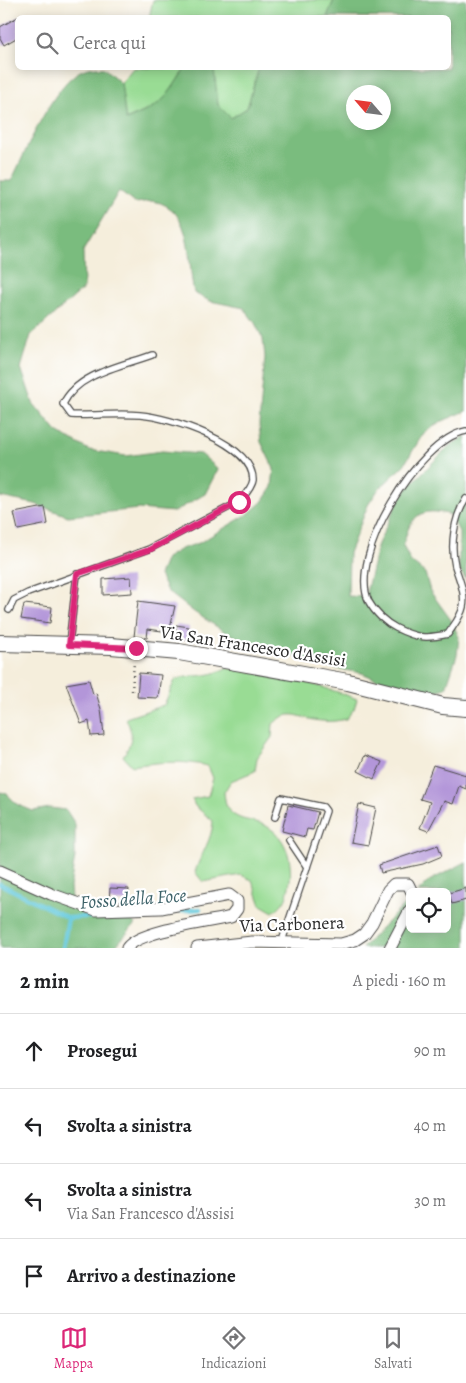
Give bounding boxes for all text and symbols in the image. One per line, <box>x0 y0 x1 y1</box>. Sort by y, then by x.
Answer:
search box <box>15 15 451 70</box>
icon: search <box>33 29 61 57</box>
text: Cerca qui <box>73 30 146 56</box>
north arrow <box>346 85 391 130</box>
route start <box>228 491 251 514</box>
street label: Via San Francesco d'Assisi <box>157 619 348 673</box>
route end <box>125 637 148 660</box>
water label: Fosso della Foce <box>79 882 187 916</box>
map controls <box>406 888 451 933</box>
button: locate <box>406 888 451 933</box>
street label: Via Carbonera <box>238 910 345 938</box>
text: 2 min <box>20 967 69 995</box>
text: A piedi · 160 m <box>353 970 446 992</box>
icon: ahead <box>20 1037 48 1065</box>
text: Prosegui <box>67 1038 137 1064</box>
text: 90 m <box>414 1040 446 1062</box>
icon: left <box>20 1112 48 1140</box>
text: Svolta a sinistra <box>67 1113 192 1139</box>
text: 40 m <box>414 1115 446 1137</box>
text: Svolta a sinistra <box>67 1177 192 1203</box>
icon: left <box>20 1187 48 1215</box>
text: 30 m <box>414 1190 446 1212</box>
text: Via San Francesco d'Assisi <box>67 1203 234 1225</box>
icon: arrive <box>20 1262 48 1290</box>
text: Arrivo a destinazione <box>67 1263 236 1289</box>
tab: Mappa <box>54 1324 93 1373</box>
tab: Indicazioni <box>201 1324 266 1373</box>
tab: Salvati <box>374 1324 412 1373</box>

